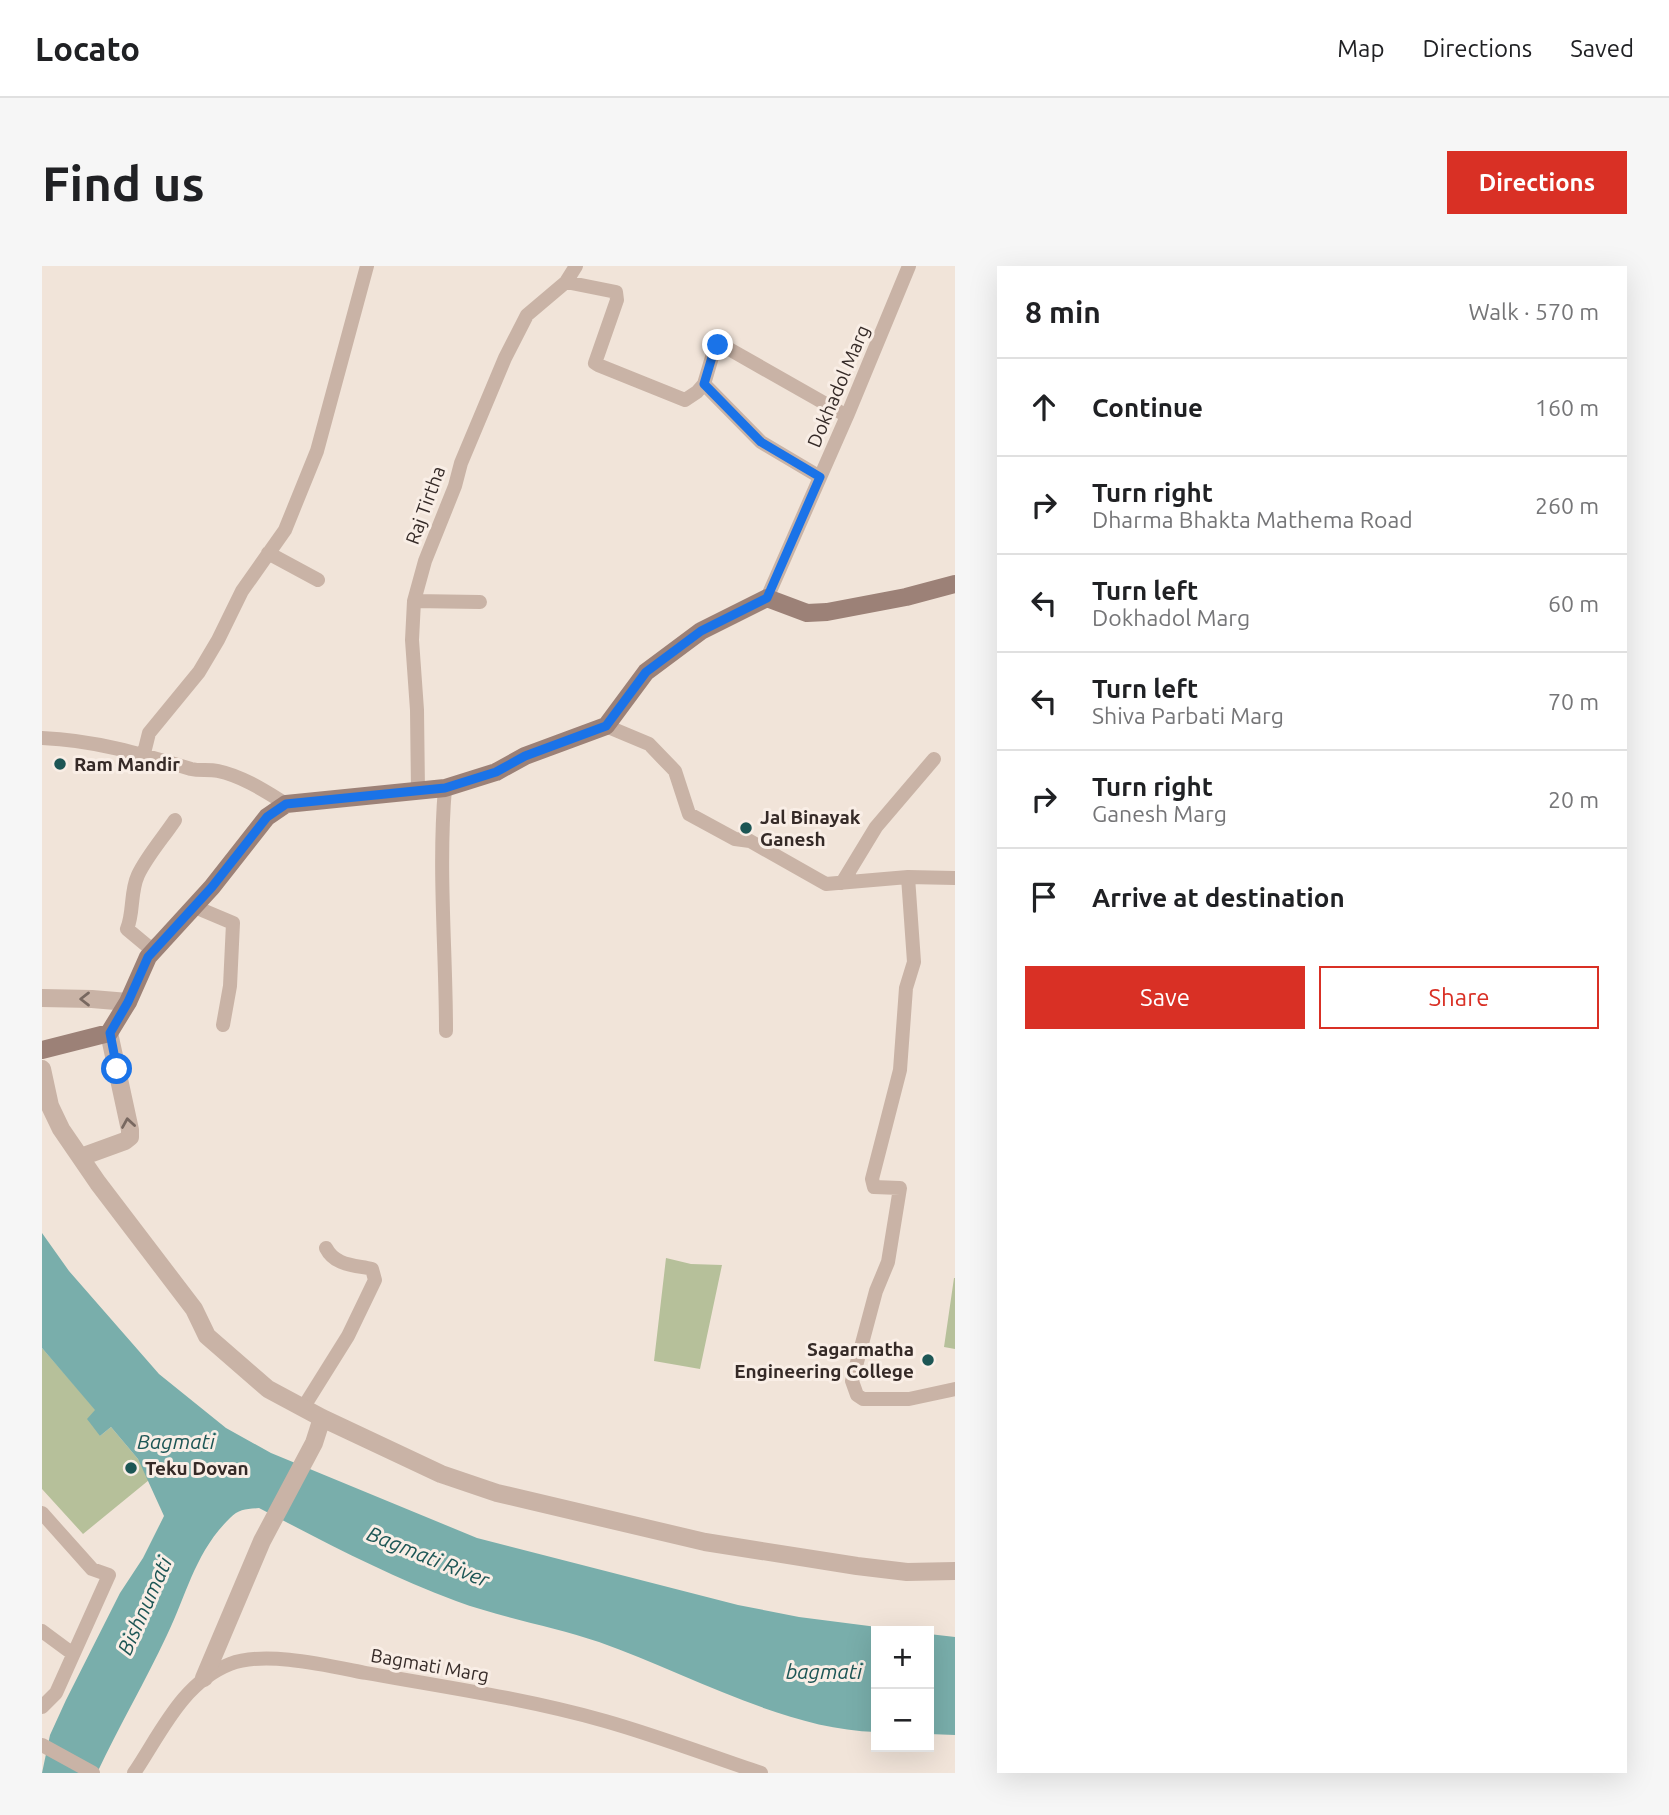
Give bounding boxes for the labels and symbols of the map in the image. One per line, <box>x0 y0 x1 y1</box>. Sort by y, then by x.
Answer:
street label: Dokhadol Marg <box>802 322 874 450</box>
route end <box>702 329 733 360</box>
street label: Raj Tirtha <box>401 463 449 547</box>
place label: Ram Mandir <box>74 753 180 775</box>
marker: Ram Mandir <box>52 756 68 772</box>
place label: Jal Binayak Ganesh <box>760 806 861 850</box>
marker: Jal Binayak Ganesh <box>738 820 754 836</box>
one-way arrow <box>79 991 90 1007</box>
route start <box>101 1053 132 1084</box>
one-way arrow <box>121 1117 136 1129</box>
place label: Sagarmatha Engineering College <box>734 1338 914 1382</box>
marker: Sagarmatha Engineering College <box>920 1352 936 1368</box>
water label: Bagmati <box>137 1429 216 1453</box>
place label: Teku Dovan <box>145 1457 249 1479</box>
marker: Teku Dovan <box>123 1460 139 1476</box>
water label: Bagmati River <box>364 1521 494 1592</box>
water label: Bishnumati <box>112 1553 177 1658</box>
street label: Bagmati Marg <box>369 1644 491 1686</box>
water label: bagmati <box>786 1659 863 1683</box>

